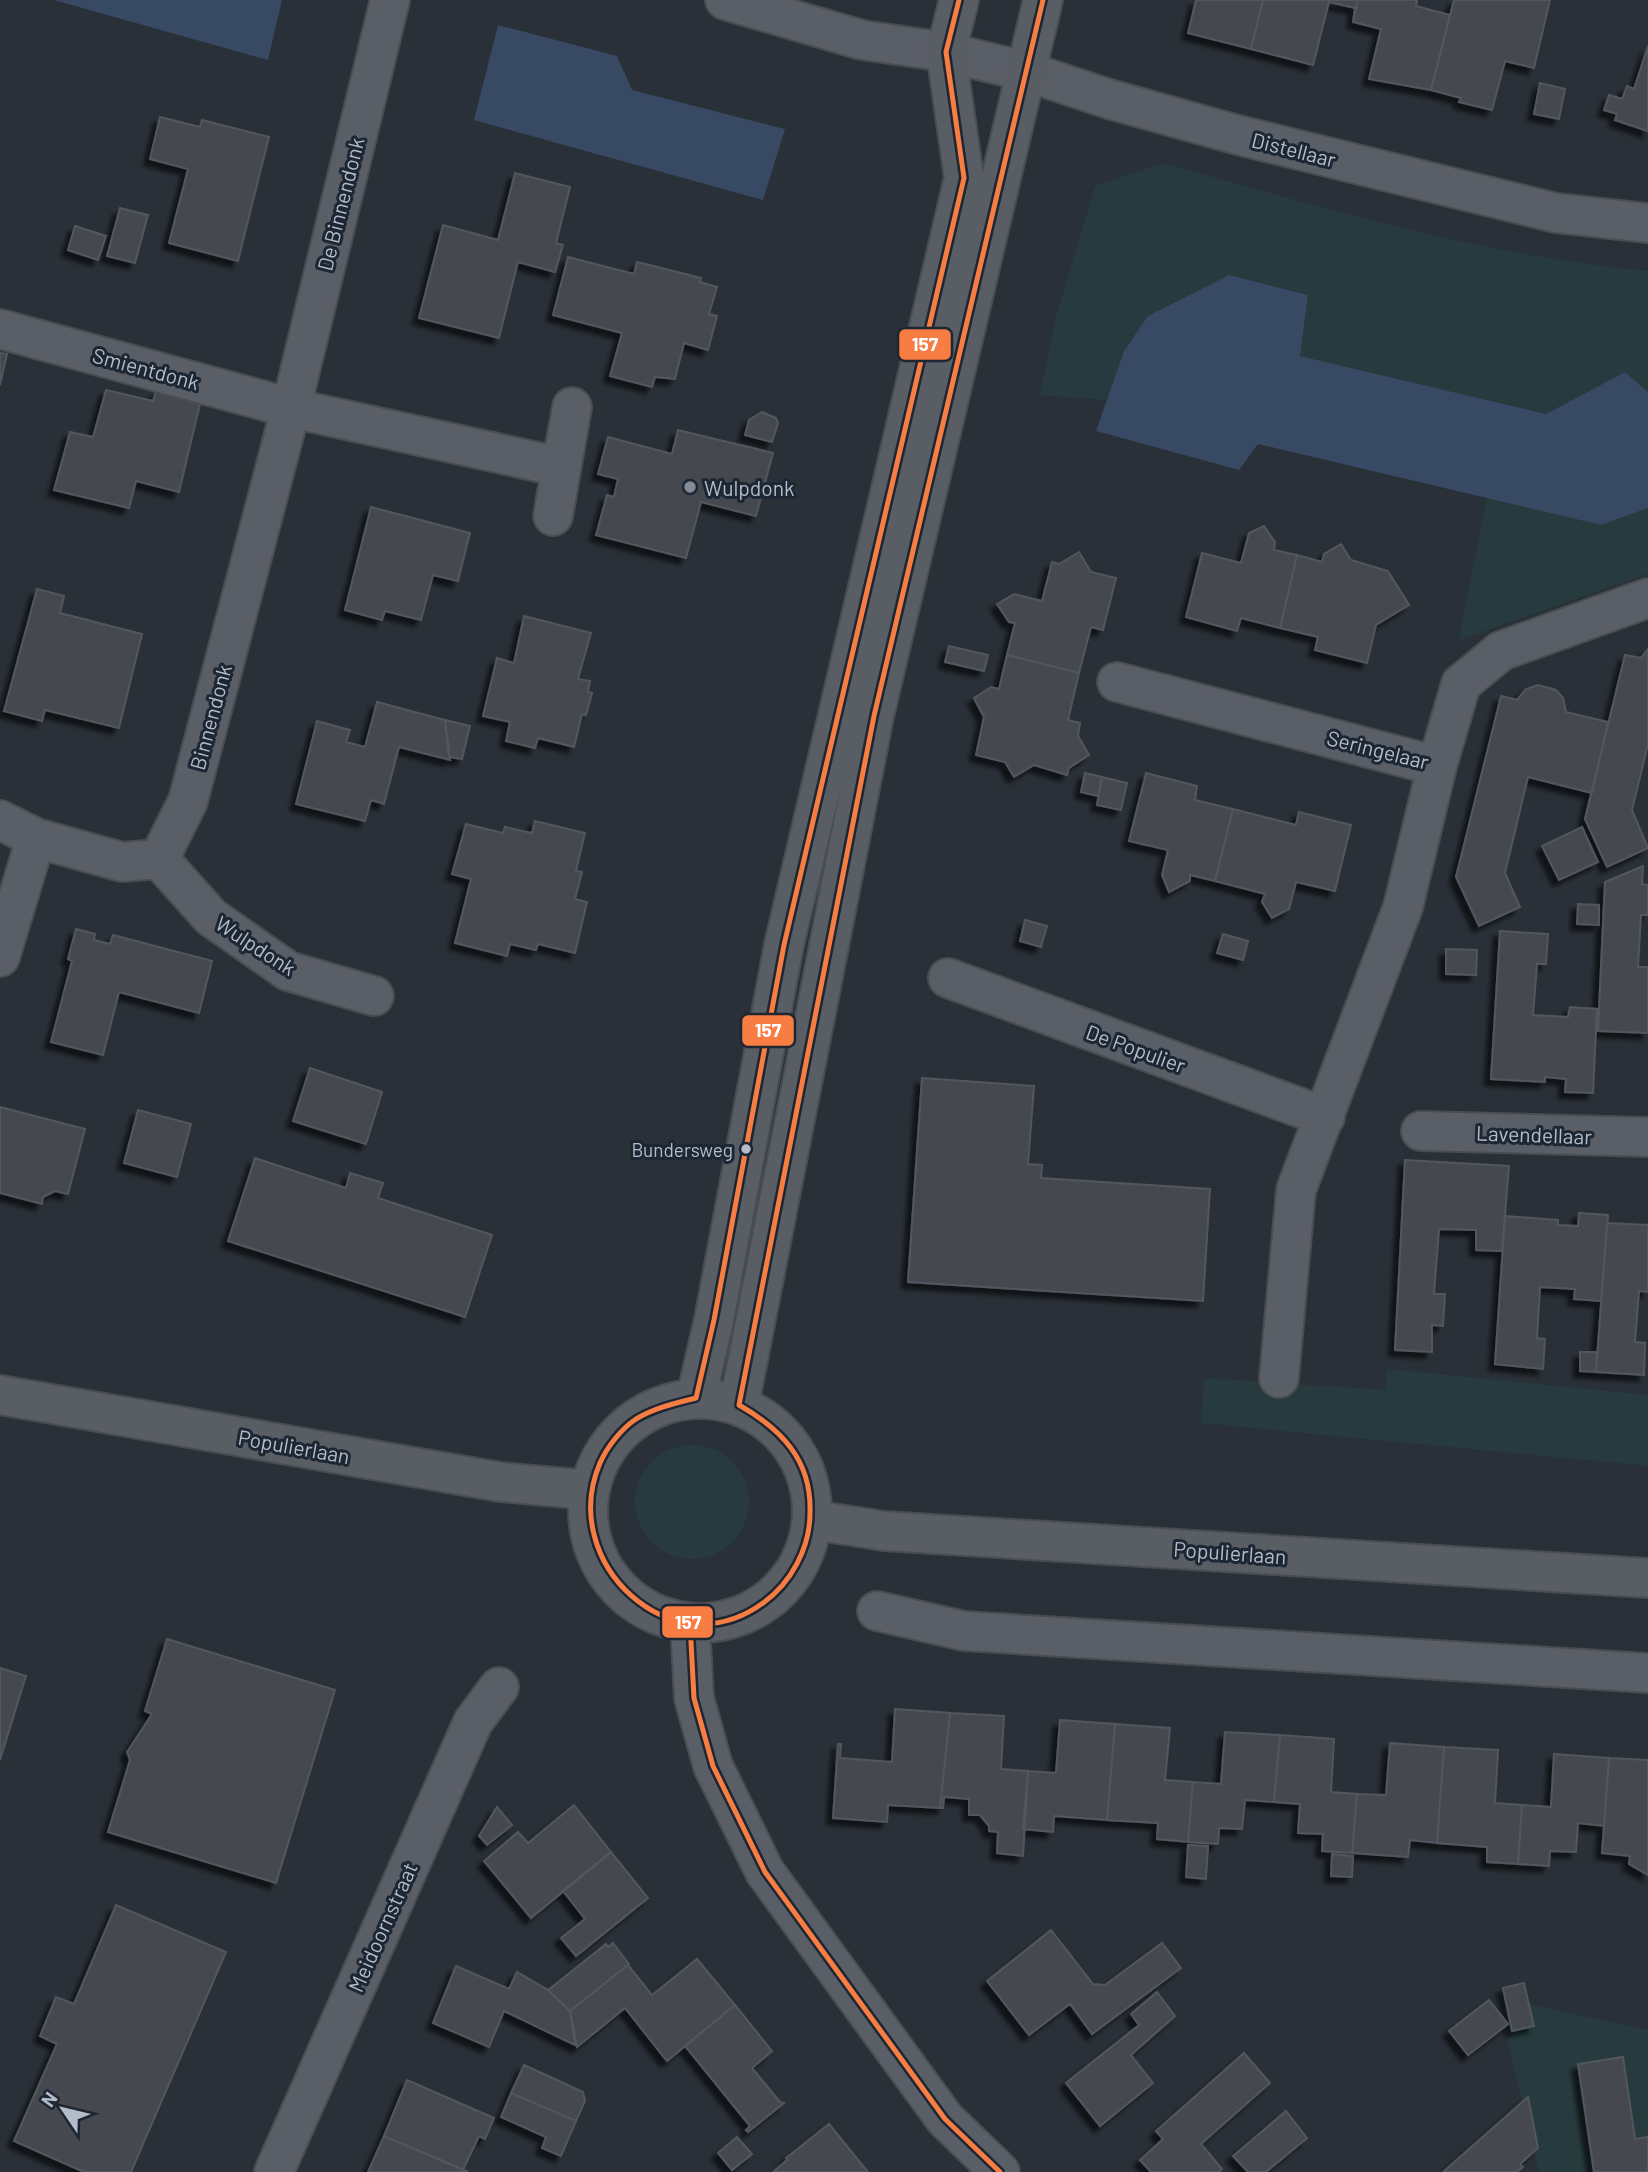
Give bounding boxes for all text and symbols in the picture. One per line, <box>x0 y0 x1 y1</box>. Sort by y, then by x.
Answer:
street label: Distellaar <box>1249 127 1339 172</box>
street label: De Binnendonk <box>311 135 369 273</box>
line badge: 157 <box>898 328 952 361</box>
text: 157 <box>912 332 939 355</box>
street label: Smientdonk <box>90 342 202 394</box>
place label: Wulpdonk <box>704 475 795 500</box>
marker: Wulpdonk <box>682 479 698 495</box>
street label: Binnendonk <box>184 662 236 772</box>
street label: Seringelaar <box>1324 724 1432 774</box>
street label: Wulpdonk <box>211 910 301 980</box>
line badge: 157 <box>741 1014 795 1047</box>
text: 157 <box>755 1018 782 1041</box>
street label: De Populier <box>1083 1019 1189 1078</box>
street label: Lavendellaar <box>1476 1119 1593 1149</box>
place label: Bundersweg <box>631 1138 733 1161</box>
marker: Bundersweg <box>739 1142 753 1156</box>
street label: Populierlaan <box>236 1424 352 1468</box>
street label: Populierlaan <box>1173 1536 1287 1568</box>
line badge: 157 <box>661 1605 714 1639</box>
text: 157 <box>675 1610 702 1633</box>
street label: Meidoornstraat <box>342 1858 422 1996</box>
north arrow <box>28 2074 98 2144</box>
text: N <box>36 2087 62 2111</box>

